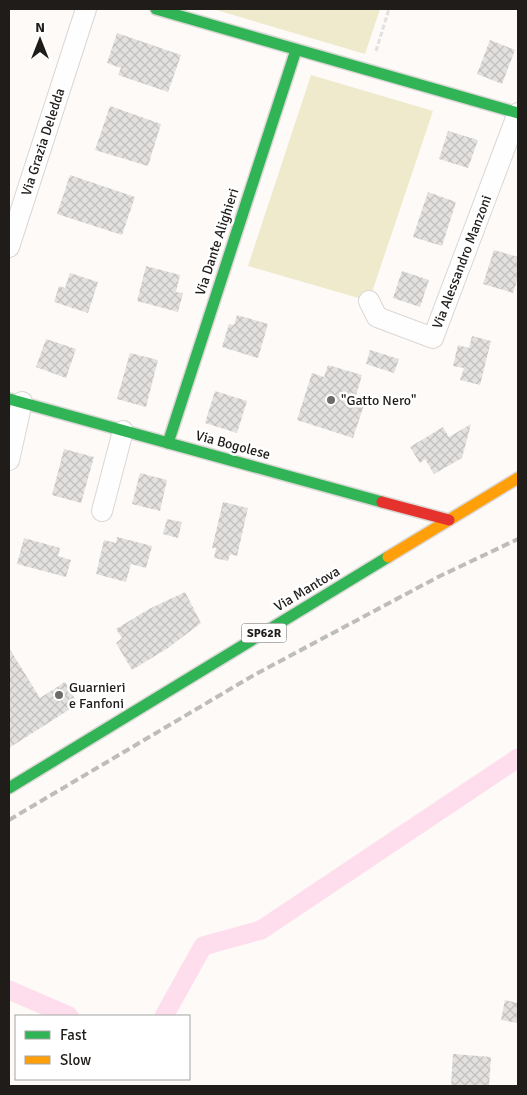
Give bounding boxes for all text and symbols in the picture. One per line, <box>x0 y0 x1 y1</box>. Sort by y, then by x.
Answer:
north arrow <box>15 15 65 65</box>
text: N <box>35 19 45 36</box>
street label: Via Grazia Deledda <box>18 86 68 198</box>
street label: Via Dante Alighieri <box>192 186 242 298</box>
street label: Via Alessandro Manzoni <box>429 193 495 331</box>
place label: "Gatto Nero" <box>341 392 416 409</box>
marker: "Gatto Nero" <box>325 394 337 406</box>
street label: Via Bogolese <box>194 427 272 463</box>
street label: Via Mantova <box>271 563 343 615</box>
road number: SP62R <box>242 624 286 642</box>
place label: Guarnieri e Fanfoni <box>69 679 126 712</box>
marker: Guarnieri e Fanfoni <box>53 689 65 701</box>
legend <box>15 1015 190 1080</box>
text: Fast <box>60 1026 87 1044</box>
text: Slow <box>60 1051 91 1069</box>

